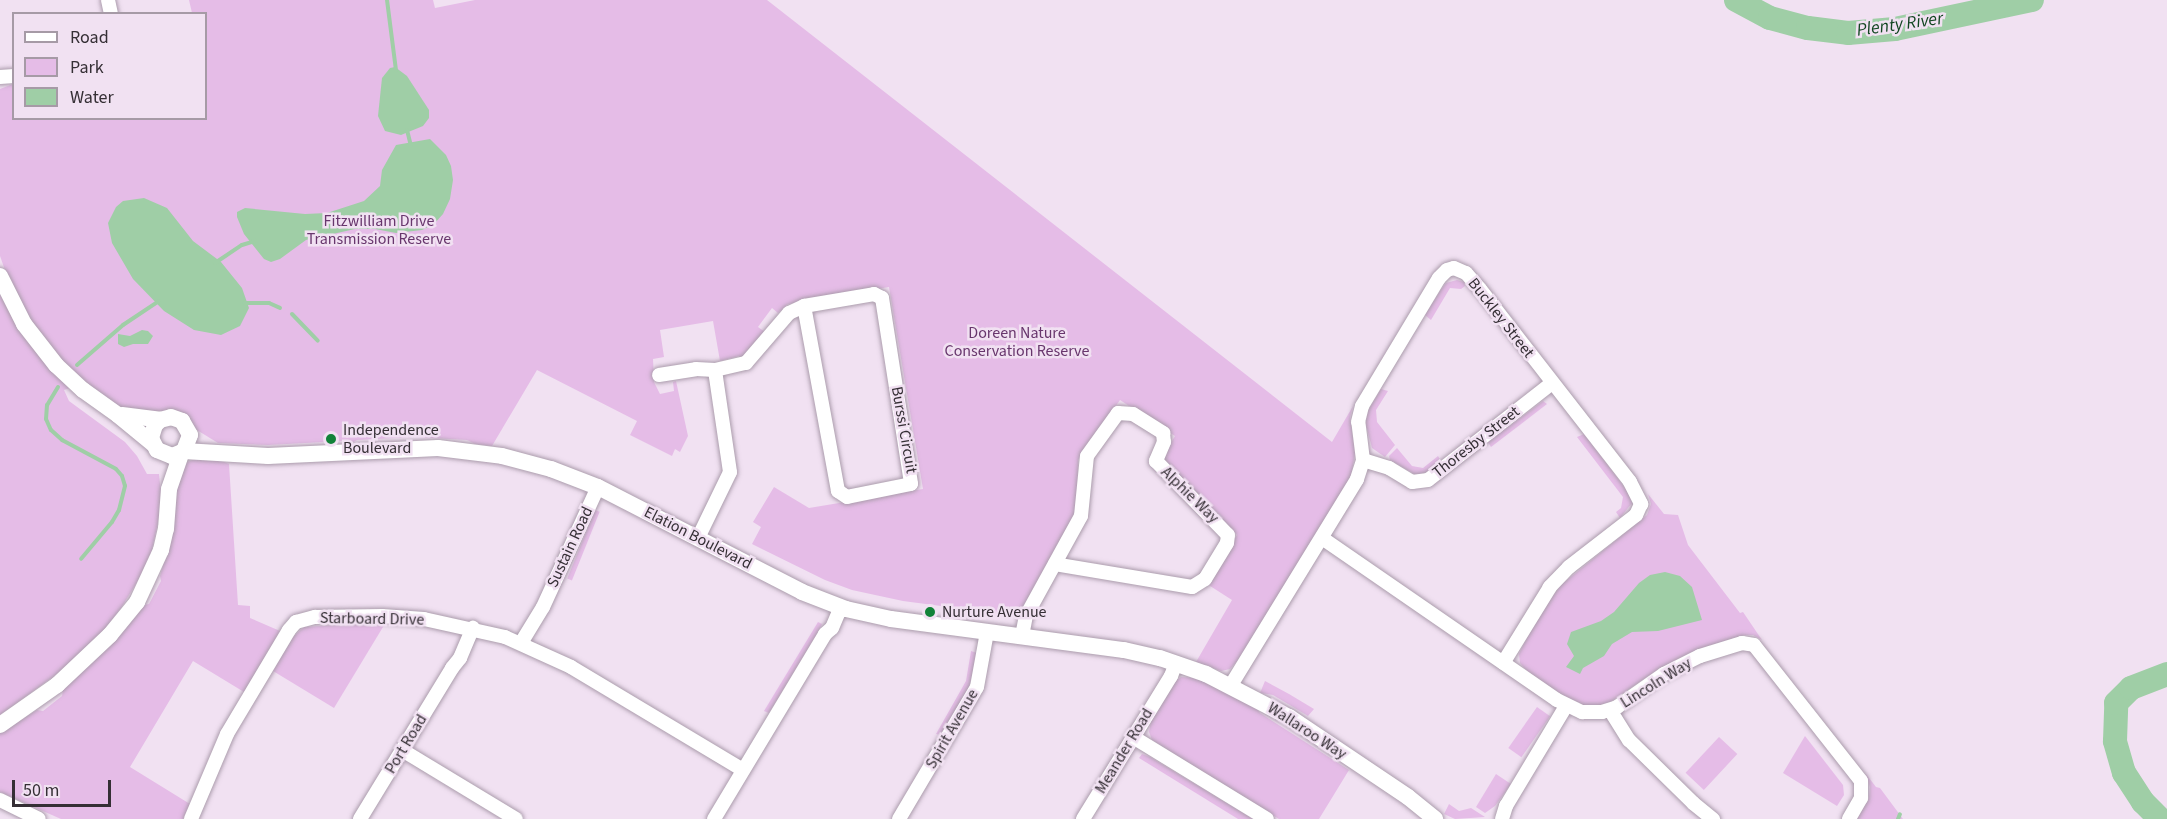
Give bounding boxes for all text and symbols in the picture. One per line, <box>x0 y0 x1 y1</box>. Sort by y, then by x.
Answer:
water label: Plenty River <box>1855 8 1945 42</box>
legend <box>12 12 207 120</box>
text: Road <box>70 25 109 50</box>
text: Park <box>70 55 104 80</box>
text: Water <box>70 85 114 110</box>
park label: Fitzwilliam Drive Transmission Reserve <box>307 211 451 249</box>
street label: Buckley Street <box>1464 274 1538 362</box>
park label: Doreen Nature Conservation Reserve <box>945 323 1089 361</box>
street label: Burssi Circuit <box>887 385 921 475</box>
street label: Thoresby Street <box>1429 402 1523 482</box>
place label: Independence Boulevard <box>343 420 439 458</box>
marker: Independence Boulevard <box>324 432 338 446</box>
street label: Alphie Way <box>1157 463 1223 527</box>
street label: Elation Boulevard <box>641 503 755 573</box>
street label: Sustain Road <box>543 504 597 590</box>
place label: Nurture Avenue <box>942 602 1047 622</box>
marker: Nurture Avenue <box>923 605 937 619</box>
street label: Starboard Drive <box>320 608 424 630</box>
street label: Lincoln Way <box>1617 654 1695 712</box>
street label: Spirit Avenue <box>921 686 983 772</box>
street label: Wallaroo Way <box>1264 698 1350 764</box>
street label: Meander Road <box>1091 705 1157 797</box>
street label: Port Road <box>381 711 431 777</box>
scale bar <box>15 768 114 806</box>
text: 50 m <box>23 778 59 803</box>

